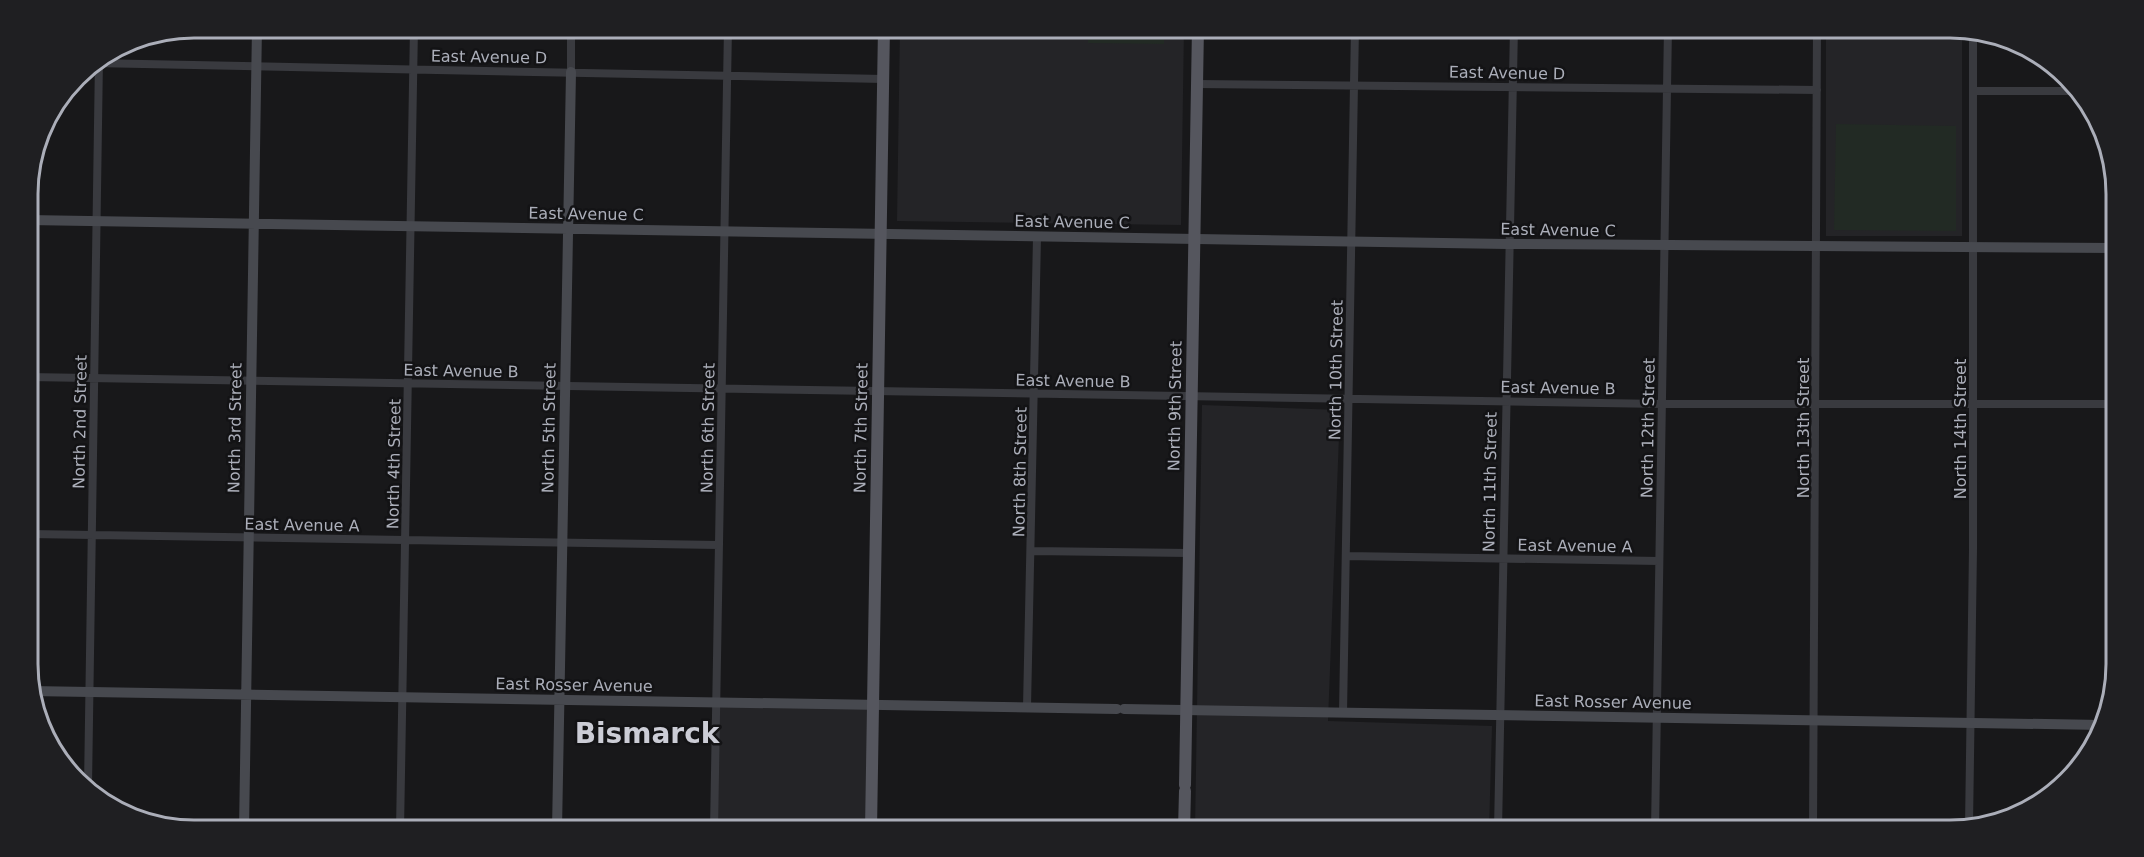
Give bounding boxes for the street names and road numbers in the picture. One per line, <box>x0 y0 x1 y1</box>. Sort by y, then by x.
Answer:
street label: East Avenue D <box>431 46 547 68</box>
street label: East Avenue D <box>1449 62 1565 84</box>
street label: East Avenue C <box>528 203 644 225</box>
street label: East Avenue C <box>1014 211 1130 233</box>
street label: East Avenue C <box>1500 219 1616 241</box>
street label: North 10th Street <box>1325 300 1347 440</box>
street label: North 9th Street <box>1164 341 1186 471</box>
street label: North 2nd Street <box>69 355 91 489</box>
street label: North 12th Street <box>1637 358 1659 498</box>
street label: North 13th Street <box>1794 358 1813 498</box>
street label: North 14th Street <box>1951 359 1970 499</box>
street label: East Avenue B <box>403 360 519 382</box>
street label: North 3rd Street <box>224 363 246 493</box>
street label: North 5th Street <box>538 363 560 493</box>
street label: North 6th Street <box>697 363 719 493</box>
street label: North 7th Street <box>850 363 872 493</box>
street label: East Avenue B <box>1015 370 1131 392</box>
street label: East Avenue B <box>1500 377 1616 399</box>
street label: North 4th Street <box>383 399 405 529</box>
street label: North 8th Street <box>1009 407 1031 537</box>
street label: North 11th Street <box>1479 412 1501 552</box>
street label: East Avenue A <box>244 514 360 536</box>
street label: East Avenue A <box>1517 535 1633 557</box>
street label: East Rosser Avenue <box>495 674 653 696</box>
street label: East Rosser Avenue <box>1534 691 1692 713</box>

